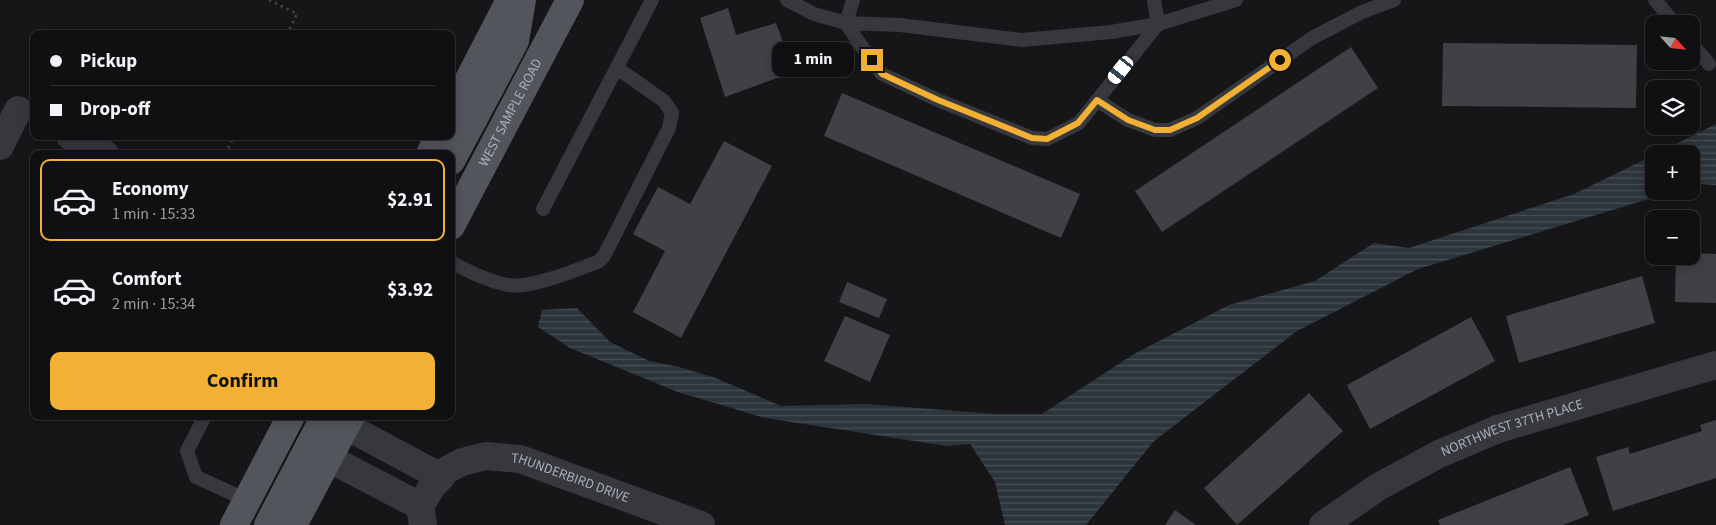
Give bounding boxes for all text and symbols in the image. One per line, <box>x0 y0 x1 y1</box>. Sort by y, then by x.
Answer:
north arrow <box>1645 15 1700 70</box>
map controls <box>1645 15 1700 265</box>
callout: 1 min <box>772 42 854 78</box>
text: Pickup <box>80 48 137 75</box>
text: 1 min <box>794 48 832 70</box>
route end <box>861 49 883 71</box>
route start <box>1269 49 1291 71</box>
car <box>1105 54 1136 86</box>
street label: WEST SAMPLE ROAD <box>474 55 547 170</box>
button: layers <box>1645 80 1700 135</box>
text: Drop-off <box>80 96 150 123</box>
button: + <box>1645 145 1700 200</box>
text: Economy <box>112 176 189 203</box>
icon: car <box>52 178 97 223</box>
text: $2.91 <box>387 187 433 214</box>
text: 1 min · 15:33 <box>112 203 195 225</box>
button: − <box>1645 210 1700 265</box>
text: Comfort <box>112 266 182 293</box>
icon: car <box>52 268 97 313</box>
text: $3.92 <box>387 277 433 304</box>
text: 2 min · 15:34 <box>112 293 195 315</box>
button: Confirm <box>50 352 435 410</box>
street label: NORTHWEST 37TH PLACE <box>1438 394 1586 462</box>
street label: THUNDERBIRD DRIVE <box>510 448 632 508</box>

